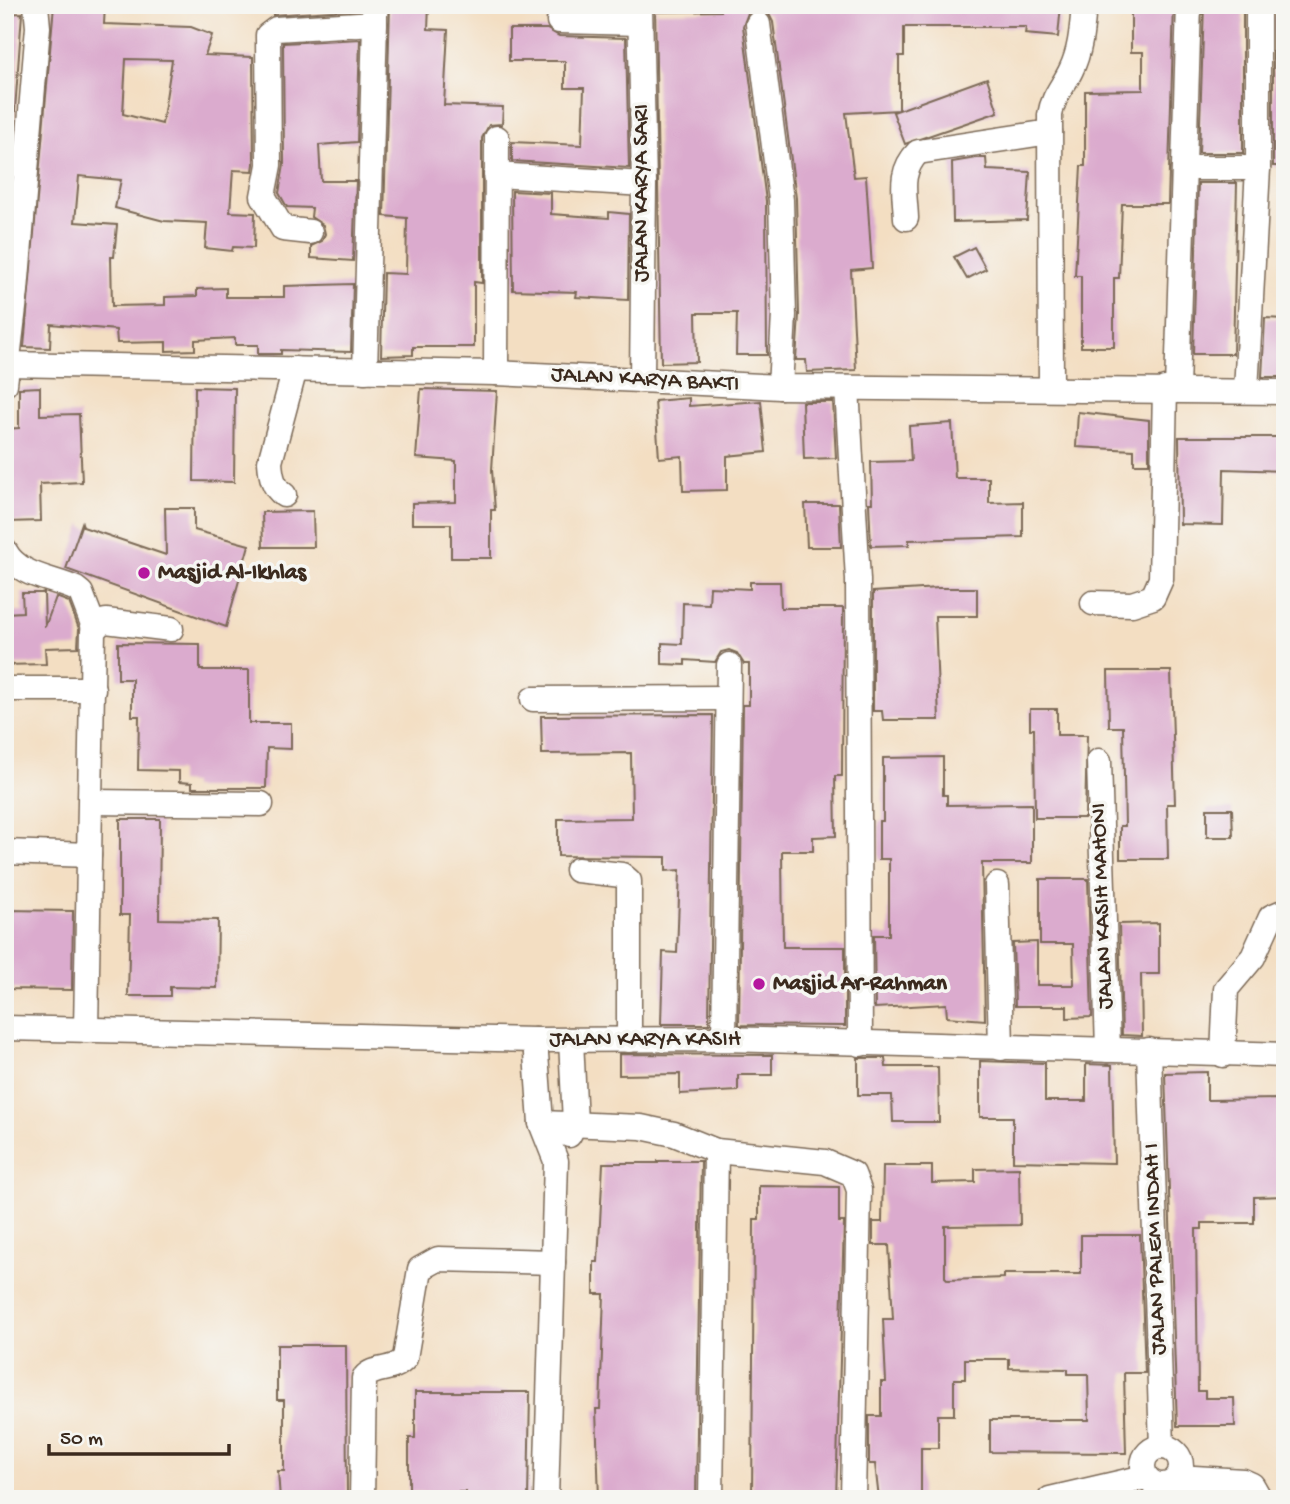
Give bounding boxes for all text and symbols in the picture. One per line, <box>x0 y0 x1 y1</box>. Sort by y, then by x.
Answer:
street label: JALAN KARYA SARI <box>629 104 656 282</box>
street label: JALAN KARYA BAKTI <box>550 362 740 398</box>
place label: Masjid Al-Ikhlas <box>158 560 308 587</box>
marker: Masjid Al-Ikhlas <box>136 565 152 581</box>
street label: JALAN KASIH MAHONI <box>1086 802 1120 1010</box>
place label: Masjid Ar-Rahman <box>773 971 948 998</box>
marker: Masjid Ar-Rahman <box>751 976 767 992</box>
street label: JALAN KARYA KASIH <box>549 1027 742 1054</box>
street label: JALAN PALEM INDAH I <box>1139 1143 1173 1355</box>
scale bar <box>49 1413 229 1457</box>
text: 50 m <box>60 1428 103 1453</box>

